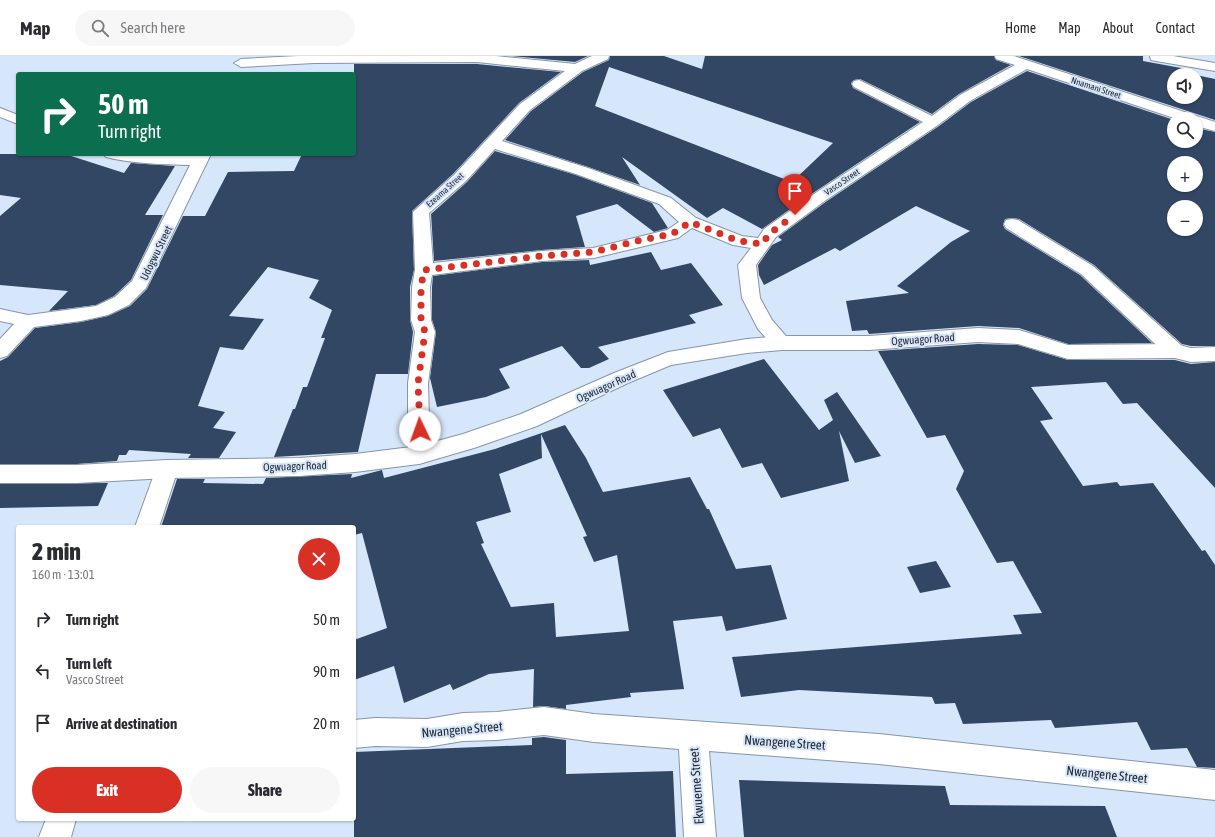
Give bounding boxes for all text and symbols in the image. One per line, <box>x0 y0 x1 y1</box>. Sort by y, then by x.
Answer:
search box <box>75 10 355 46</box>
text: Map <box>20 17 51 39</box>
icon: search <box>89 17 111 39</box>
text: Search here <box>121 19 185 36</box>
text: Home <box>1005 20 1036 36</box>
text: Map <box>1058 20 1081 36</box>
text: About <box>1103 20 1134 36</box>
text: Contact <box>1156 20 1195 36</box>
map controls <box>1167 68 1203 236</box>
button: sound <box>1167 68 1203 104</box>
street label: Nnamani Street <box>1070 75 1123 101</box>
icon: right <box>32 88 84 140</box>
text: 50 m <box>98 88 148 120</box>
button: search <box>1167 112 1203 148</box>
text: Turn right <box>98 121 161 142</box>
button: + <box>1167 156 1203 192</box>
street label: Vasco Street <box>823 166 862 197</box>
street label: Ezeama Street <box>424 170 466 209</box>
pin <box>778 174 812 215</box>
icon: arrive <box>784 180 806 202</box>
button: − <box>1167 200 1203 236</box>
street label: Udogwu Street <box>138 224 174 282</box>
street label: Ogwuagor Road <box>891 331 955 347</box>
street label: Ogwuagor Road <box>575 368 637 404</box>
position arrow <box>399 409 441 451</box>
street label: Ogwuagor Road <box>263 459 327 473</box>
text: 2 min <box>32 538 81 565</box>
button: close <box>298 538 340 580</box>
text: 160 m · 13:01 <box>32 567 95 582</box>
icon: right <box>32 608 54 630</box>
text: Turn right <box>66 611 119 628</box>
text: 50 m <box>313 611 340 628</box>
text: Turn left <box>66 655 112 672</box>
icon: left <box>32 660 54 682</box>
text: 90 m <box>313 663 340 680</box>
text: Vasco Street <box>66 672 124 687</box>
icon: arrive <box>32 712 54 734</box>
text: Arrive at destination <box>66 715 177 732</box>
text: 20 m <box>313 715 340 732</box>
street label: Nwangene Street <box>421 718 503 741</box>
street label: Nwangene Street <box>744 732 826 753</box>
street label: Ekwueme Street <box>686 747 707 825</box>
street label: Nwangene Street <box>1066 763 1148 786</box>
button: Exit <box>32 767 182 813</box>
button: Share <box>190 767 340 813</box>

